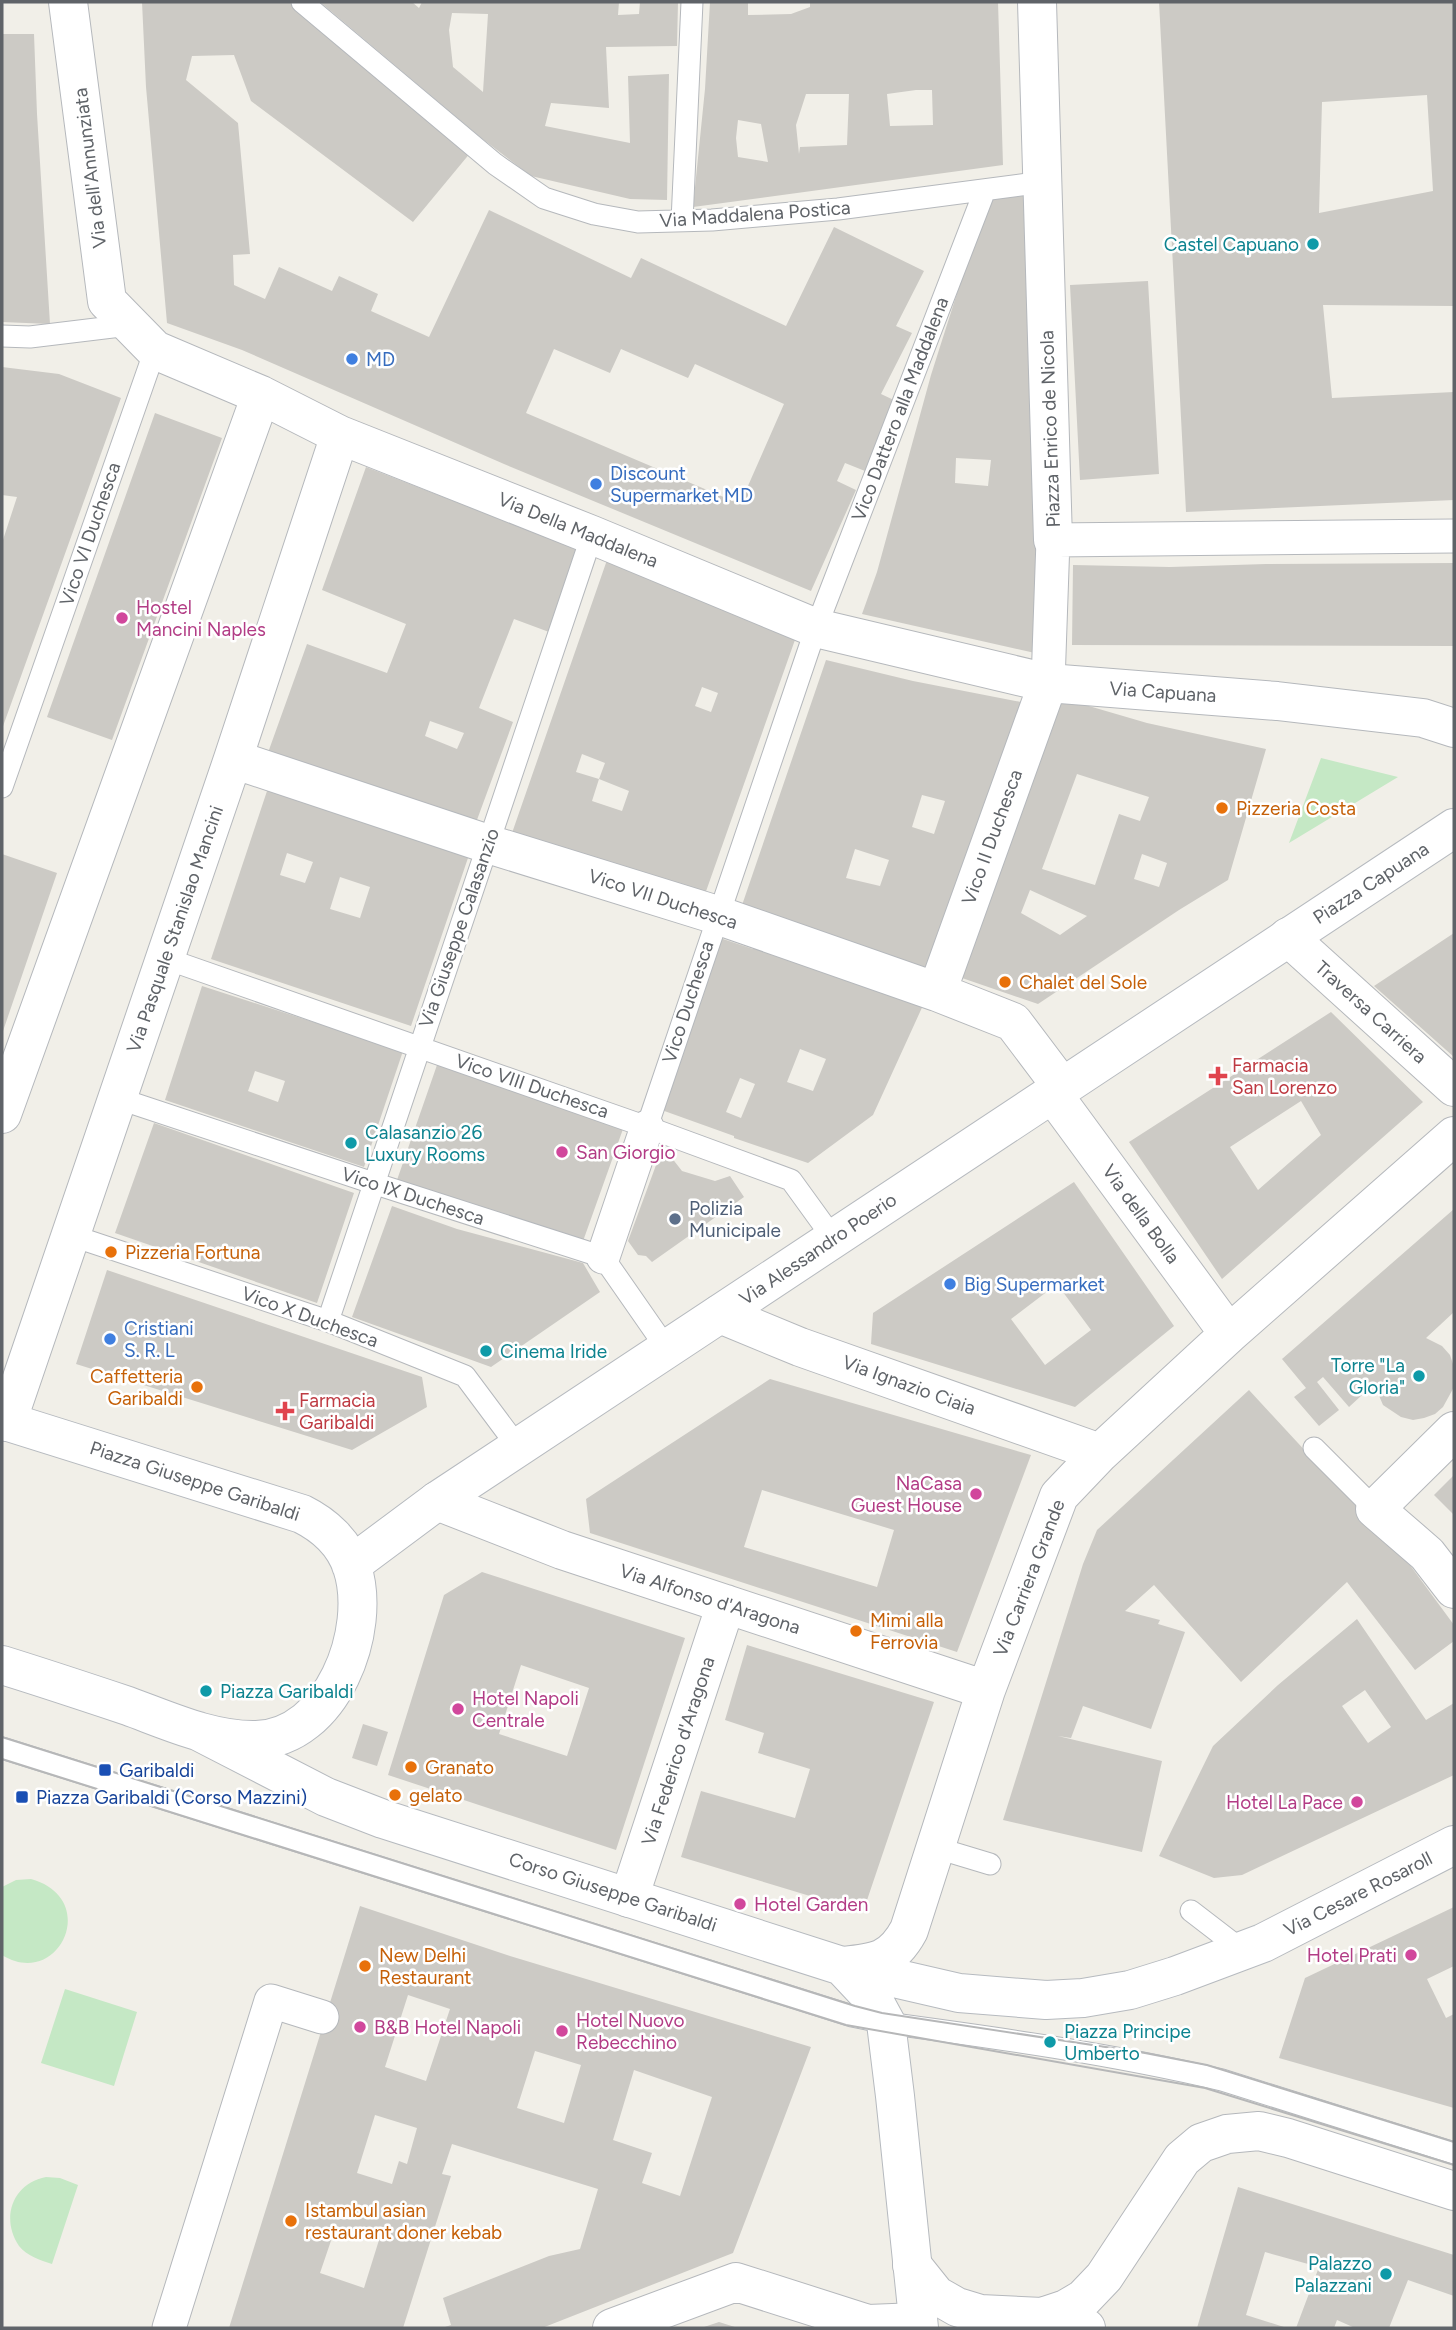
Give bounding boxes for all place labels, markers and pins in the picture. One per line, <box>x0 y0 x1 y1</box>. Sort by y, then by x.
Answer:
place label: Castel Capuano <box>1164 233 1299 256</box>
marker: Castel Capuano <box>1305 236 1321 252</box>
place label: MD <box>366 348 395 371</box>
marker: MD <box>344 351 360 367</box>
place label: Discount Supermarket MD <box>610 462 753 507</box>
marker: Discount Supermarket MD <box>588 476 604 492</box>
place label: Hostel Mancini Naples <box>136 596 266 641</box>
marker: Hostel Mancini Naples <box>114 610 130 626</box>
place label: Pizzeria Costa <box>1236 797 1356 820</box>
marker: Pizzeria Costa <box>1214 800 1230 816</box>
place label: Chalet del Sole <box>1019 971 1147 994</box>
marker: Chalet del Sole <box>997 974 1013 990</box>
place label: Farmacia San Lorenzo <box>1232 1054 1337 1099</box>
marker: Farmacia San Lorenzo <box>1210 1068 1226 1084</box>
place label: Calasanzio 26 Luxury Rooms <box>365 1121 485 1166</box>
marker: Calasanzio 26 Luxury Rooms <box>343 1135 359 1151</box>
place label: San Giorgio <box>576 1141 676 1164</box>
marker: San Giorgio <box>554 1144 570 1160</box>
place label: Polizia Municipale <box>689 1197 781 1242</box>
marker: Polizia Municipale <box>667 1211 683 1227</box>
place label: Pizzeria Fortuna <box>125 1241 260 1264</box>
marker: Pizzeria Fortuna <box>103 1244 119 1260</box>
place label: Big Supermarket <box>964 1273 1105 1296</box>
marker: Big Supermarket <box>942 1276 958 1292</box>
place label: Cristiani S. R. L <box>124 1317 194 1362</box>
marker: Cristiani S. R. L <box>102 1331 118 1347</box>
place label: Cinema Iride <box>500 1340 607 1363</box>
marker: Cinema Iride <box>478 1343 494 1359</box>
place label: Torre "La Gloria" <box>1331 1354 1405 1399</box>
place label: Caffetteria Garibaldi <box>90 1365 183 1410</box>
marker: Torre "La Gloria" <box>1411 1368 1427 1384</box>
marker: Caffetteria Garibaldi <box>189 1379 205 1395</box>
place label: Farmacia Garibaldi <box>299 1389 376 1434</box>
marker: Farmacia Garibaldi <box>277 1403 293 1419</box>
place label: NaCasa Guest House <box>851 1472 962 1517</box>
marker: NaCasa Guest House <box>968 1486 984 1502</box>
place label: Mimi alla Ferrovia <box>870 1609 944 1654</box>
marker: Mimi alla Ferrovia <box>848 1623 864 1639</box>
place label: Piazza Garibaldi <box>220 1680 354 1703</box>
marker: Piazza Garibaldi <box>198 1683 214 1699</box>
place label: Hotel Napoli Centrale <box>472 1687 579 1732</box>
marker: Hotel Napoli Centrale <box>450 1701 466 1717</box>
place label: Granato <box>425 1756 494 1779</box>
place label: Garibaldi <box>119 1759 195 1782</box>
marker: Granato <box>403 1759 419 1775</box>
marker: Garibaldi <box>97 1762 113 1778</box>
place label: gelato <box>409 1784 463 1807</box>
place label: Piazza Garibaldi (Corso Mazzini) <box>36 1786 307 1809</box>
marker: gelato <box>387 1787 403 1803</box>
marker: Piazza Garibaldi (Corso Mazzini) <box>14 1789 30 1805</box>
place label: Hotel La Pace <box>1226 1791 1343 1814</box>
marker: Hotel La Pace <box>1349 1794 1365 1810</box>
place label: Hotel Garden <box>754 1893 868 1916</box>
marker: Hotel Garden <box>732 1896 748 1912</box>
place label: New Delhi Restaurant <box>379 1944 471 1989</box>
place label: Hotel Prati <box>1307 1944 1397 1967</box>
marker: Hotel Prati <box>1403 1947 1419 1963</box>
marker: New Delhi Restaurant <box>357 1958 373 1974</box>
place label: Hotel Nuovo Rebecchino <box>576 2009 684 2054</box>
place label: B&B Hotel Napoli <box>374 2016 521 2039</box>
marker: B&B Hotel Napoli <box>352 2019 368 2035</box>
place label: Piazza Principe Umberto <box>1064 2020 1191 2065</box>
marker: Hotel Nuovo Rebecchino <box>554 2023 570 2039</box>
marker: Piazza Principe Umberto <box>1042 2034 1058 2050</box>
place label: Istambul asian restaurant doner kebab <box>305 2199 502 2244</box>
marker: Istambul asian restaurant doner kebab <box>283 2213 299 2229</box>
place label: Palazzo Palazzani <box>1294 2252 1372 2297</box>
marker: Palazzo Palazzani <box>1378 2266 1394 2282</box>

